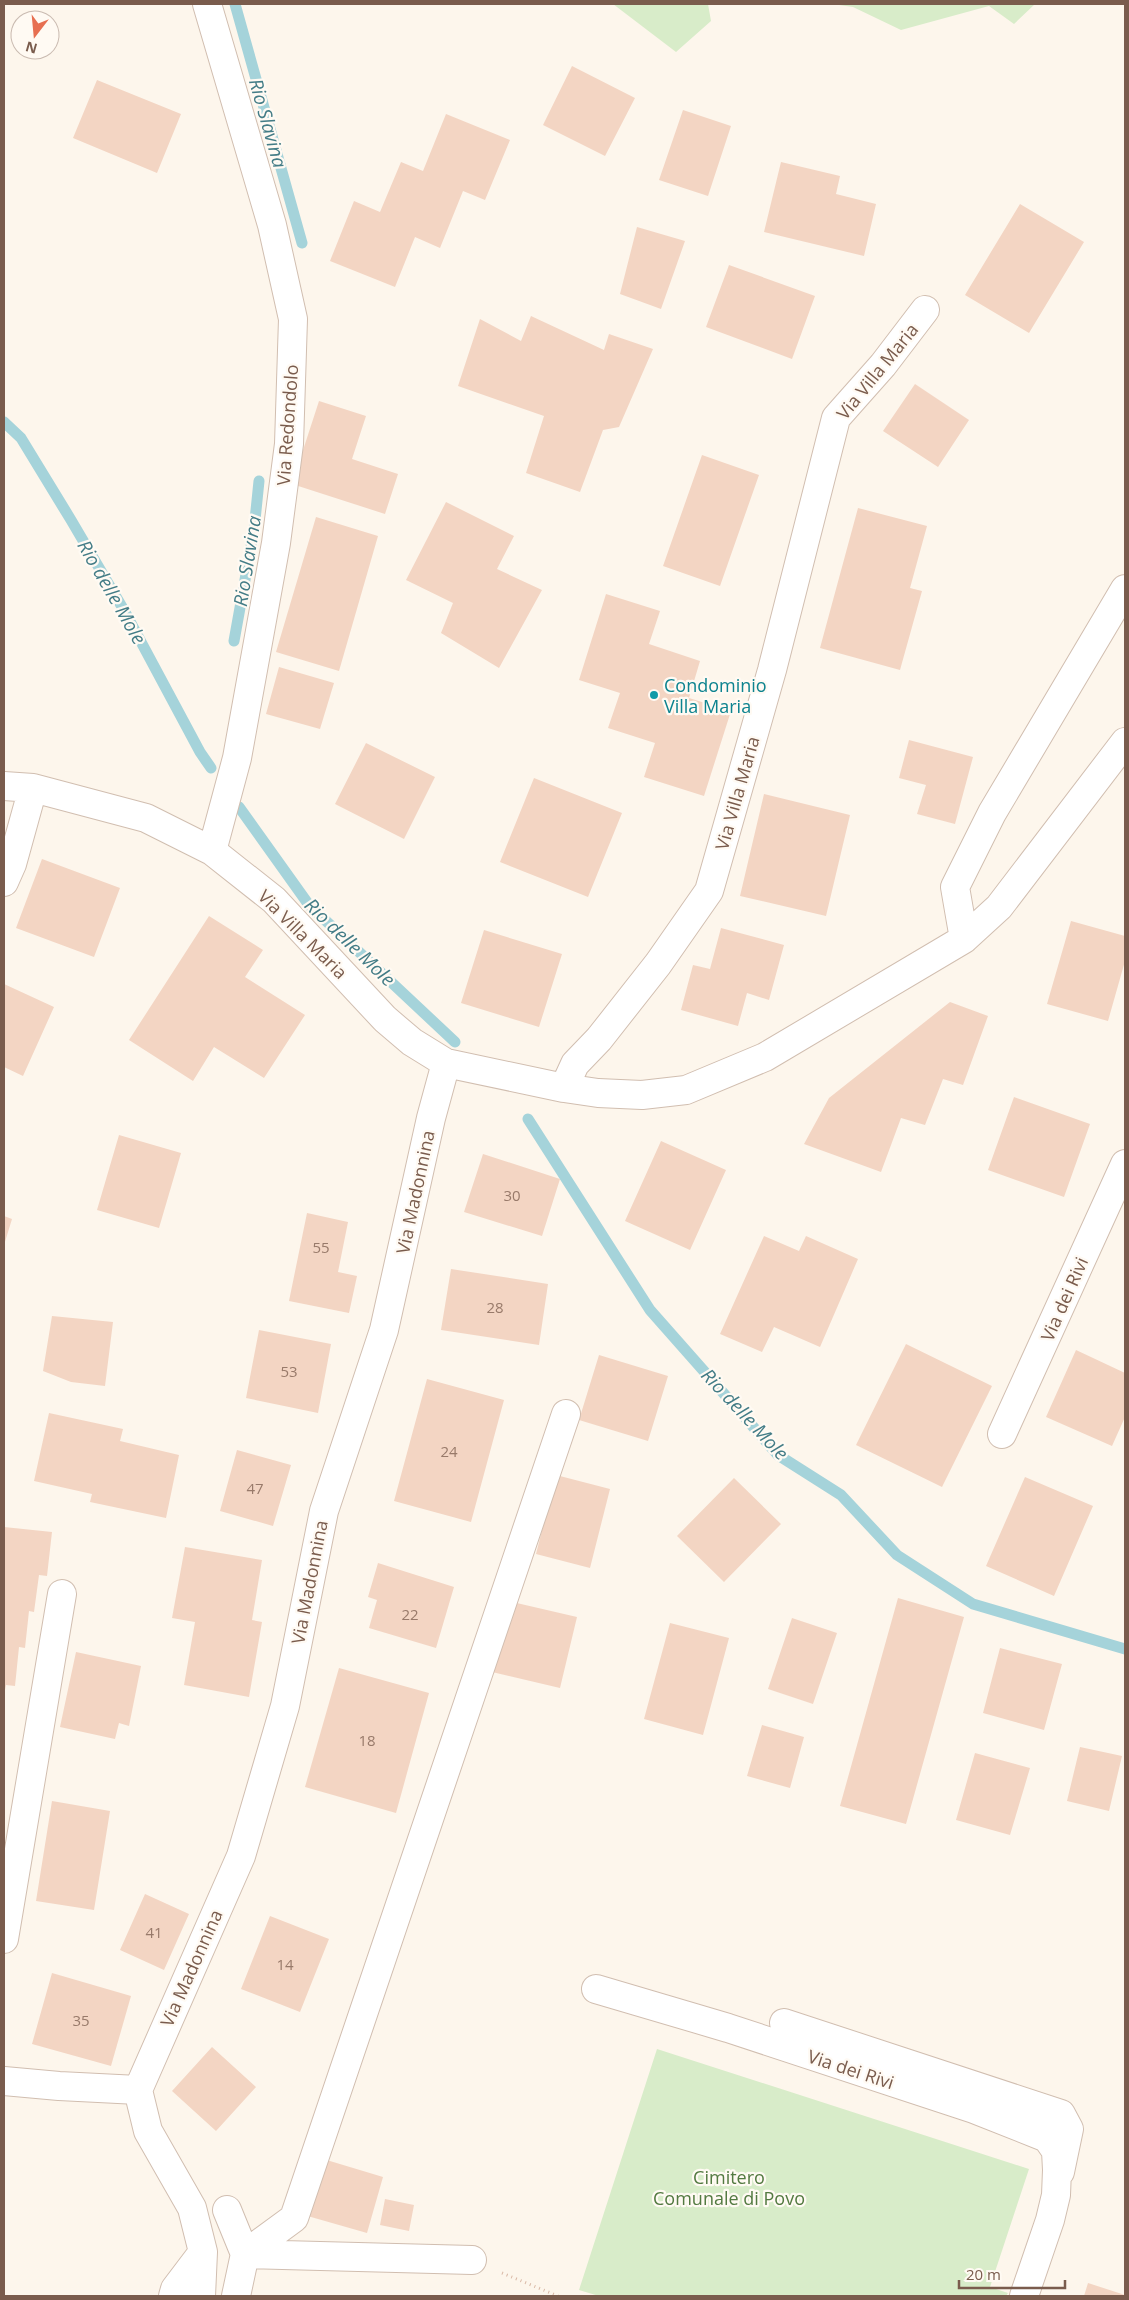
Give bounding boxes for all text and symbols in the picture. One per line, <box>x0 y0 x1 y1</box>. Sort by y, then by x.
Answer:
north arrow <box>10 10 60 60</box>
text: N <box>23 37 39 59</box>
water label: Rio Slavina <box>243 75 293 171</box>
street label: Via Villa Maria <box>831 318 923 424</box>
street label: Via Redondolo <box>271 364 303 486</box>
water label: Rio Slavina <box>227 513 267 608</box>
water label: Rio delle Mole <box>72 535 152 649</box>
place label: Condominio Villa Maria <box>664 673 767 718</box>
marker: Condominio Villa Maria <box>648 689 660 701</box>
street label: Via Villa Maria <box>709 733 765 853</box>
street label: Via Villa Maria <box>253 884 353 984</box>
water label: Rio delle Mole <box>299 892 401 992</box>
street label: Via Madonnina <box>390 1128 440 1256</box>
house number: 30 <box>503 1185 521 1205</box>
house number: 55 <box>312 1237 330 1257</box>
street label: Via dei Rivi <box>1035 1253 1093 1345</box>
house number: 28 <box>486 1297 504 1317</box>
house number: 53 <box>280 1361 298 1381</box>
water label: Rio delle Mole <box>696 1362 794 1466</box>
house number: 24 <box>440 1441 458 1461</box>
house number: 47 <box>246 1478 264 1498</box>
street label: Via Madonnina <box>285 1518 333 1646</box>
house number: 22 <box>401 1604 419 1624</box>
house number: 18 <box>358 1730 376 1750</box>
street label: Via Madonnina <box>154 1906 228 2030</box>
house number: 41 <box>145 1922 163 1942</box>
house number: 14 <box>276 1954 294 1974</box>
house number: 35 <box>72 2010 90 2030</box>
street label: Via dei Rivi <box>805 2044 897 2094</box>
park label: Cimitero Comunale di Povo <box>653 2165 805 2210</box>
scale bar <box>959 2258 1065 2290</box>
text: 20 m <box>966 2264 1001 2284</box>

